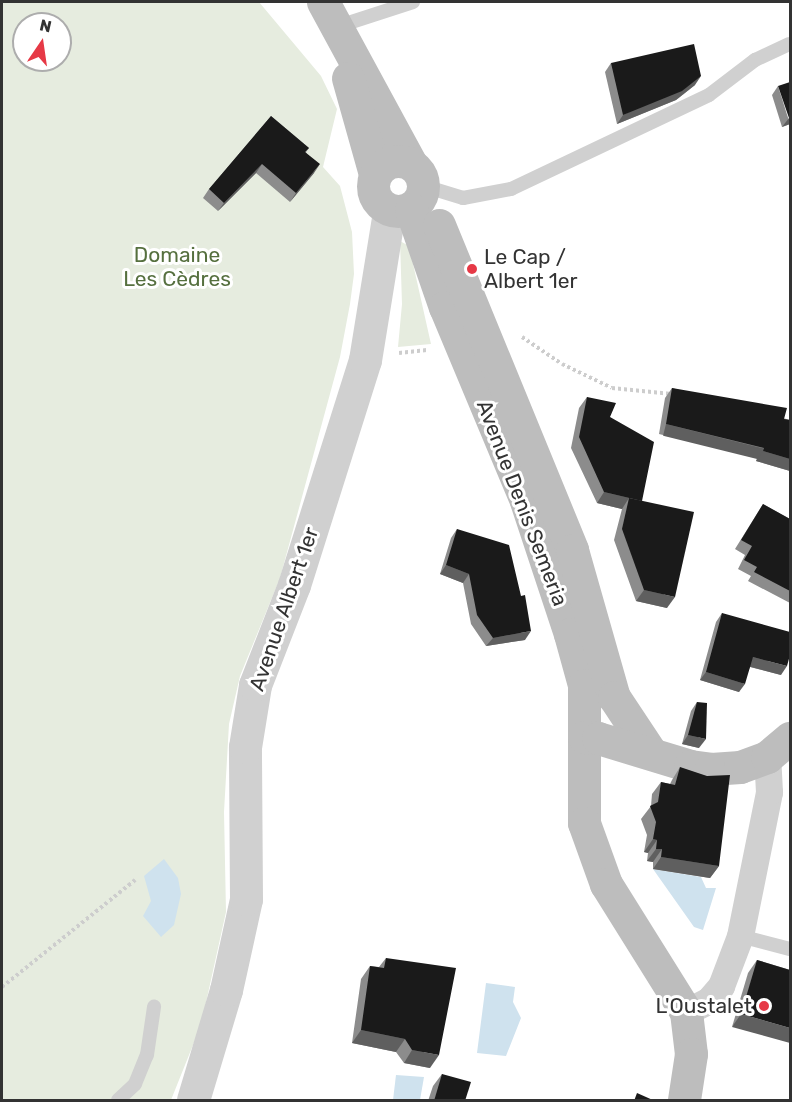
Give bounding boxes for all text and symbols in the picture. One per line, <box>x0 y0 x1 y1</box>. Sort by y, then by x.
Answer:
north arrow <box>12 12 72 72</box>
text: N <box>38 15 53 36</box>
park label: Domaine Les Cèdres <box>123 242 231 292</box>
place label: Le Cap / Albert 1er <box>484 244 577 294</box>
marker: Le Cap / Albert 1er <box>465 262 479 276</box>
street label: Avenue Denis Semeria <box>471 396 573 610</box>
street label: Avenue Albert 1er <box>244 523 324 695</box>
place label: L'Oustalet <box>655 993 752 1019</box>
marker: L'Oustalet <box>757 999 771 1013</box>

